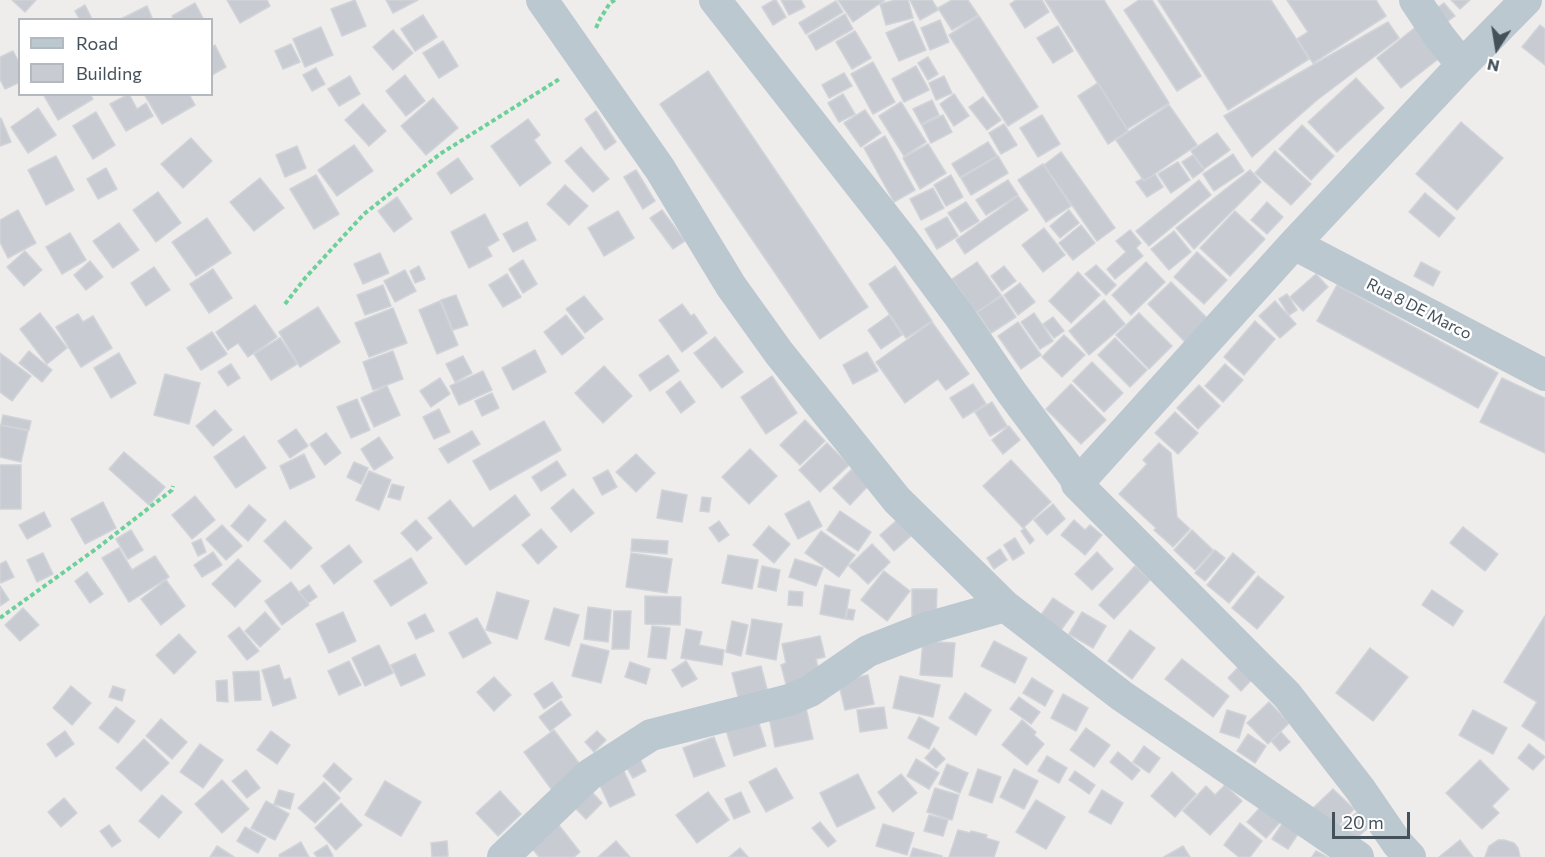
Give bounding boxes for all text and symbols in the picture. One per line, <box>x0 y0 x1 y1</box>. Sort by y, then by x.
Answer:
legend <box>18 18 213 96</box>
north arrow <box>1467 18 1527 78</box>
text: Road <box>76 32 118 54</box>
text: N <box>1485 56 1501 77</box>
text: Building <box>76 62 142 84</box>
street label: Rua 8 DE Marco <box>1363 274 1475 344</box>
scale bar <box>1335 800 1413 838</box>
text: 20 m <box>1343 811 1384 833</box>

